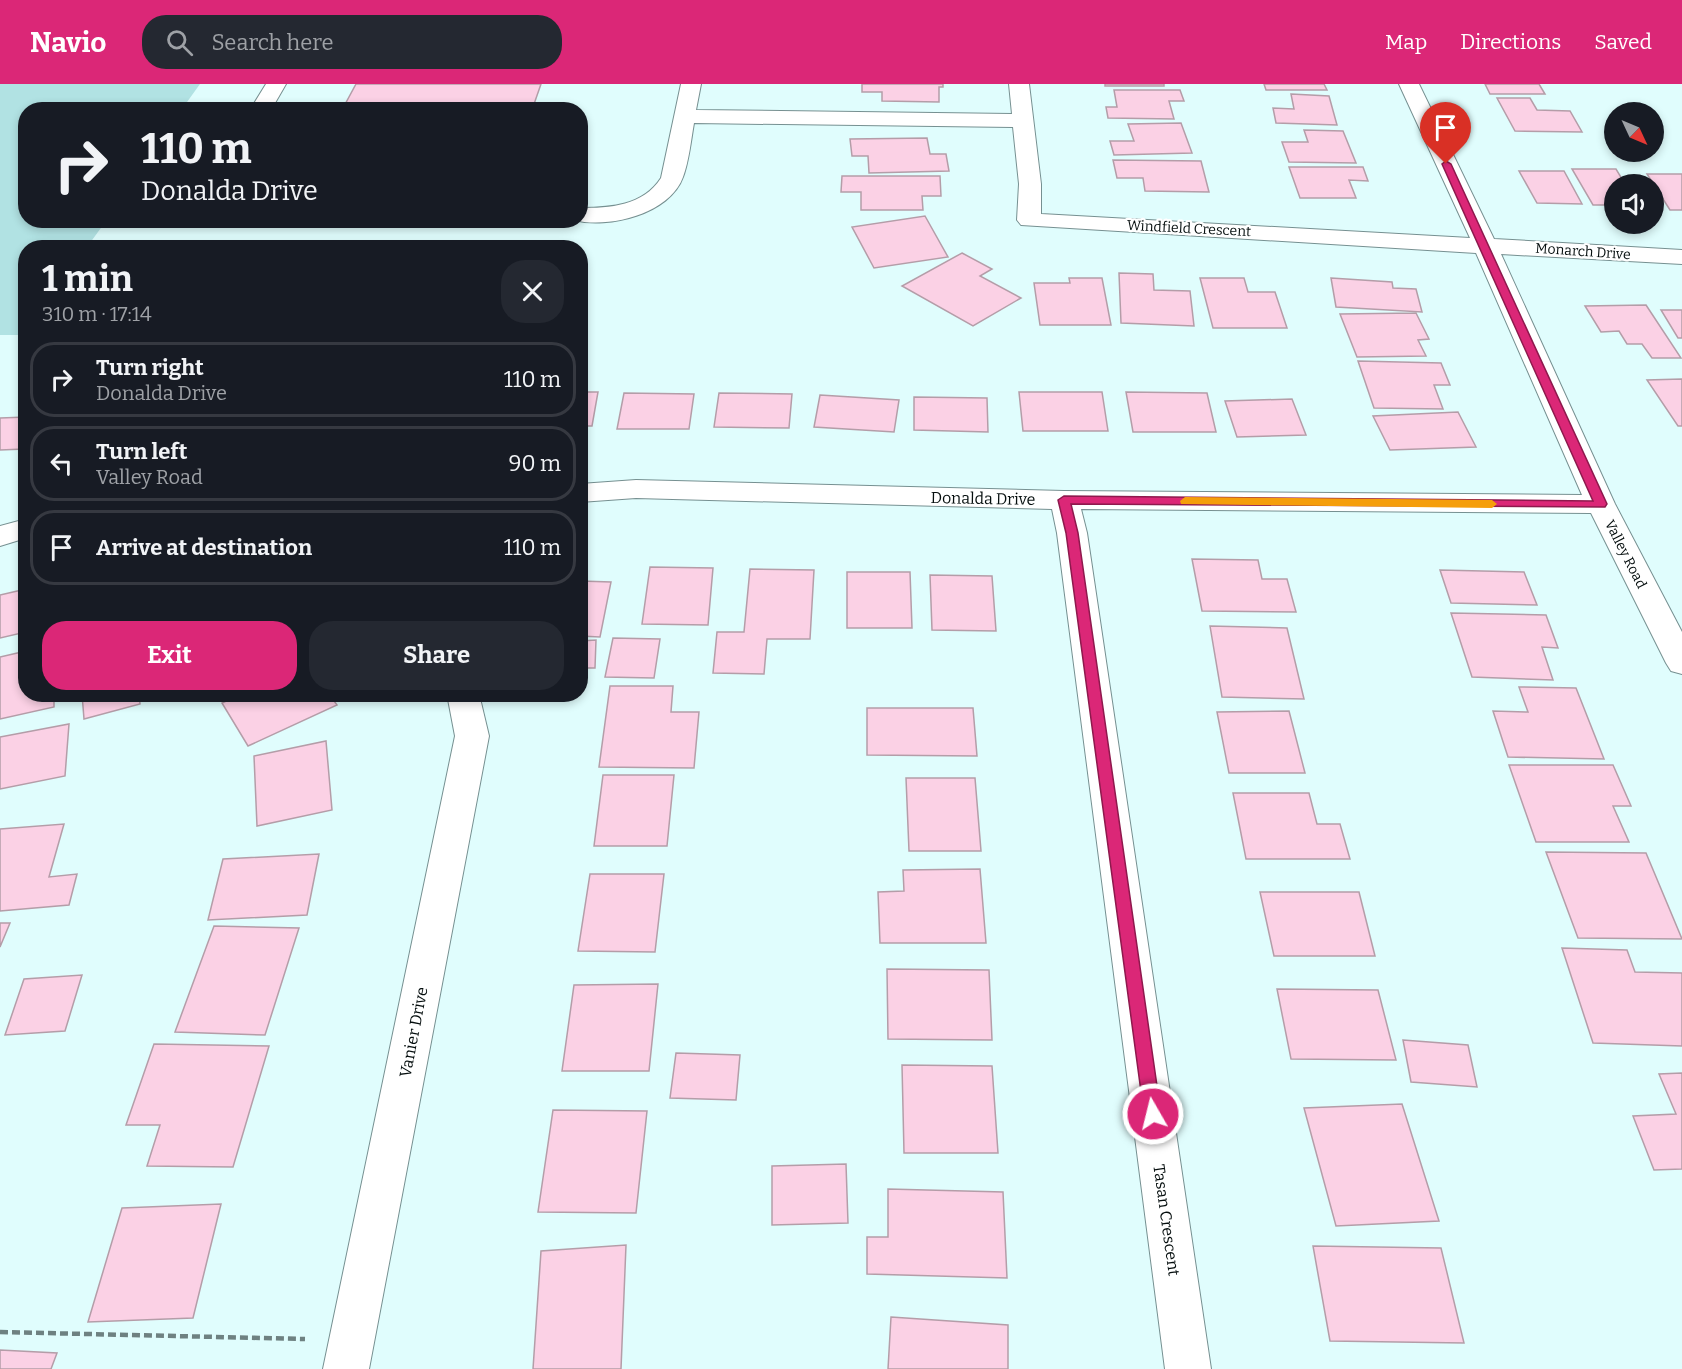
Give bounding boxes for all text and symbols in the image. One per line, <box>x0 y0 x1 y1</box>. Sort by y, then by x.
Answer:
search box <box>142 15 562 69</box>
text: Navio <box>30 26 106 59</box>
icon: search <box>163 26 196 59</box>
text: Search here <box>211 29 334 56</box>
text: Map <box>1385 29 1427 55</box>
text: Directions <box>1460 29 1561 55</box>
text: Saved <box>1594 29 1652 55</box>
pin <box>1420 102 1471 164</box>
north arrow <box>1604 102 1664 162</box>
map controls <box>1604 102 1664 234</box>
icon: arrive <box>1429 111 1462 144</box>
text: 110 m <box>141 124 252 174</box>
icon: right <box>42 126 120 204</box>
button: sound <box>1604 174 1664 234</box>
text: Donalda Drive <box>141 175 318 207</box>
street label: Windfield Crescent <box>1126 217 1252 240</box>
street label: Monarch Drive <box>1535 240 1631 263</box>
text: 1 min <box>42 257 133 301</box>
button: close <box>501 260 564 323</box>
text: 310 m · 17:14 <box>42 302 152 326</box>
text: Turn right <box>96 354 204 381</box>
icon: right <box>45 363 78 396</box>
text: 110 m <box>504 366 561 393</box>
text: Donalda Drive <box>96 381 227 405</box>
text: Turn left <box>96 438 188 465</box>
icon: left <box>45 447 78 480</box>
text: 90 m <box>509 450 561 477</box>
text: Valley Road <box>96 465 203 489</box>
street label: Donalda Drive <box>930 488 1036 509</box>
street label: Valley Road <box>1601 517 1650 591</box>
icon: arrive <box>45 531 78 564</box>
text: Arrive at destination <box>96 534 312 561</box>
text: 110 m <box>504 534 561 561</box>
button: Exit <box>42 621 297 690</box>
button: Share <box>309 621 564 690</box>
street label: Vanier Drive <box>395 985 432 1079</box>
position arrow <box>1121 1082 1185 1146</box>
street label: Tasan Crescent <box>1149 1163 1184 1277</box>

